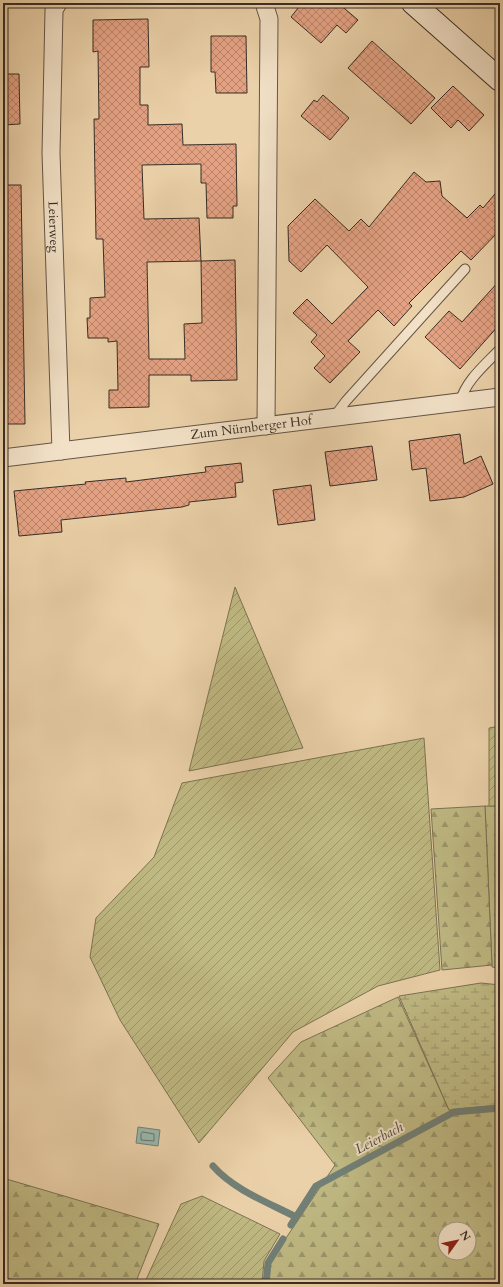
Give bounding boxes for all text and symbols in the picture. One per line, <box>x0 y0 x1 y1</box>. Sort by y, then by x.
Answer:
street label: Leierweg <box>44 201 63 254</box>
street label: Zum Nürnberger Hof <box>189 411 315 444</box>
water label: Leierbach <box>352 1117 407 1159</box>
north arrow <box>437 1221 477 1261</box>
text: N <box>456 1228 474 1244</box>

